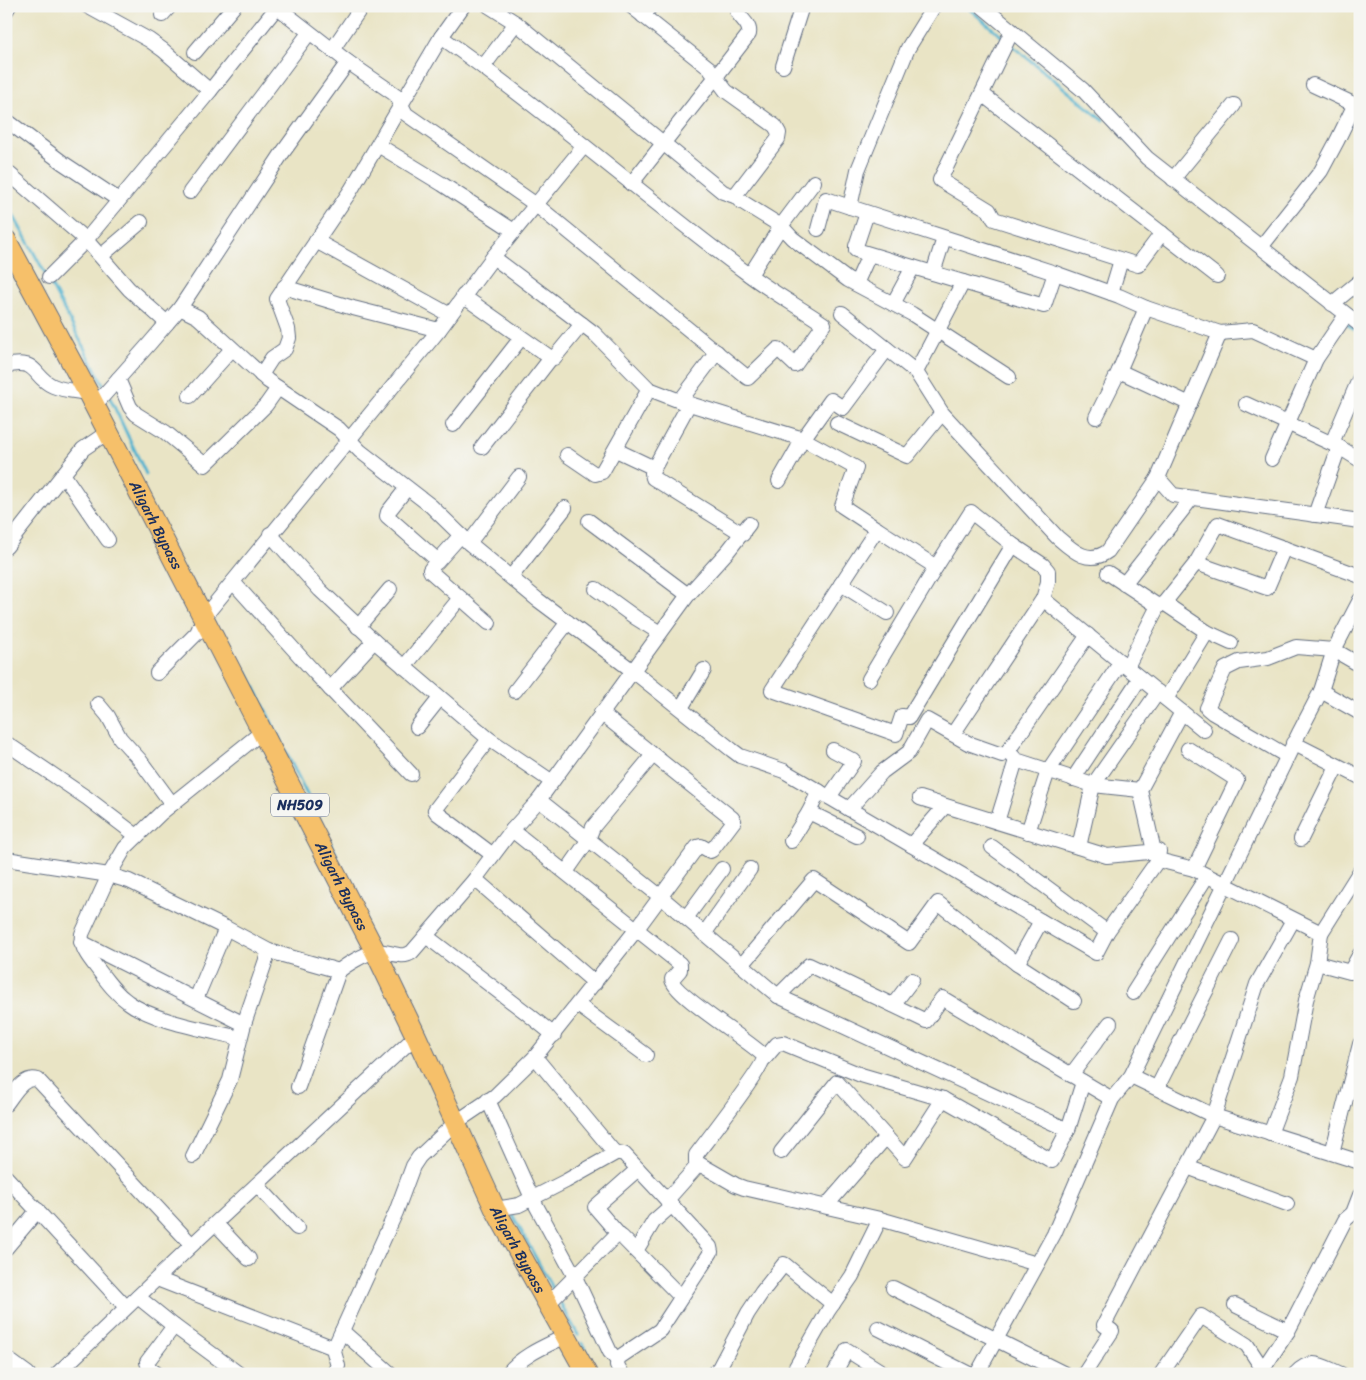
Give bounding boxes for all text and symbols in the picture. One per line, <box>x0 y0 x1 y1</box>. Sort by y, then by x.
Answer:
street label: Aligarh Bypass <box>121 475 190 575</box>
road number: NH509 <box>271 794 329 816</box>
street label: Aligarh Bypass <box>307 836 376 936</box>
street label: Aligarh Bypass <box>482 1200 553 1299</box>

